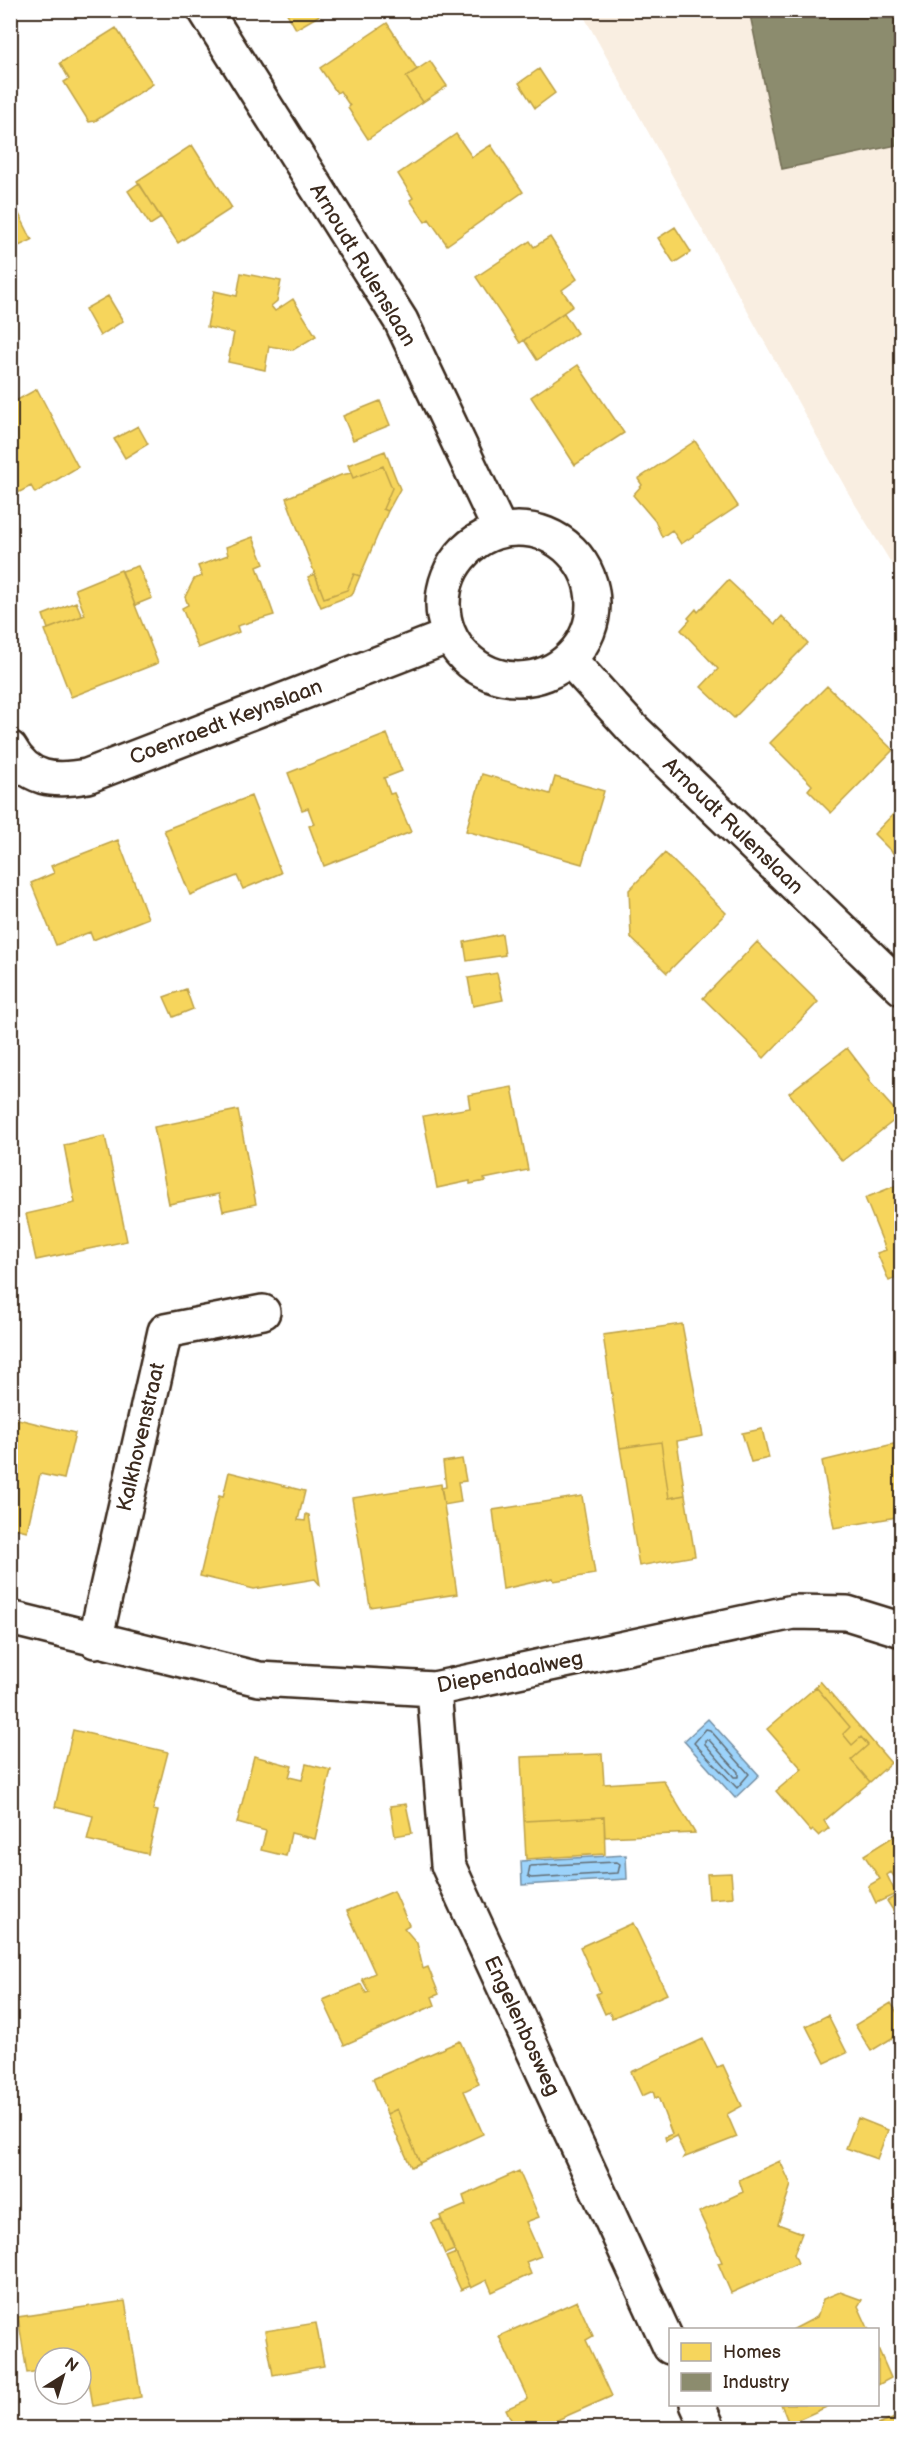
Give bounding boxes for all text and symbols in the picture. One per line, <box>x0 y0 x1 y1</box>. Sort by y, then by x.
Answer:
street label: Arnoudt Rulenslaan <box>304 179 422 351</box>
street label: Coenraedt Keynslaan <box>126 674 326 770</box>
street label: Arnoudt Rulenslaan <box>657 752 809 900</box>
street label: Kalkhovenstraat <box>112 1360 170 1514</box>
street label: Diependaalweg <box>435 1646 585 1698</box>
street label: Engelenbosweg <box>479 1952 565 2100</box>
legend <box>669 2328 879 2406</box>
text: Homes <box>723 2342 781 2363</box>
north arrow <box>33 2346 93 2406</box>
text: N <box>61 2354 82 2376</box>
text: Industry <box>723 2372 790 2393</box>

